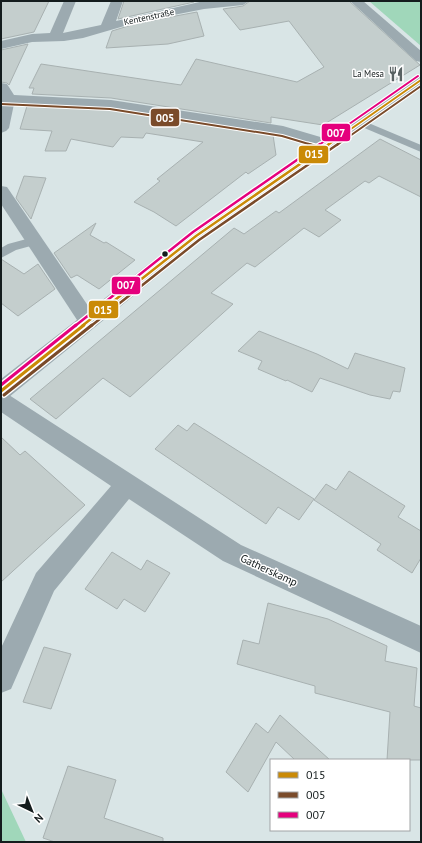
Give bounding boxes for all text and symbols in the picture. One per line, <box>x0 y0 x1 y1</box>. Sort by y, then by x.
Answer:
street label: Kentenstraße <box>123 6 176 27</box>
restaurant icon: La Mesa <box>387 65 405 83</box>
place label: La Mesa <box>353 68 384 79</box>
line badge: 005 <box>150 108 180 127</box>
text: 005 <box>156 111 174 125</box>
line badge: 007 <box>321 123 351 142</box>
text: 007 <box>327 126 345 140</box>
line badge: 015 <box>298 145 329 164</box>
text: 015 <box>305 147 323 161</box>
unlabelled marker <box>160 249 170 259</box>
line badge: 007 <box>111 276 141 295</box>
text: 007 <box>117 278 135 292</box>
line badge: 015 <box>88 300 119 319</box>
text: 015 <box>94 303 112 317</box>
street label: Gatherskamp <box>238 551 300 589</box>
legend <box>270 759 410 831</box>
text: 015 <box>306 767 326 782</box>
text: 005 <box>306 787 326 802</box>
north arrow <box>12 791 52 831</box>
text: 007 <box>306 807 326 822</box>
text: N <box>31 811 46 826</box>

